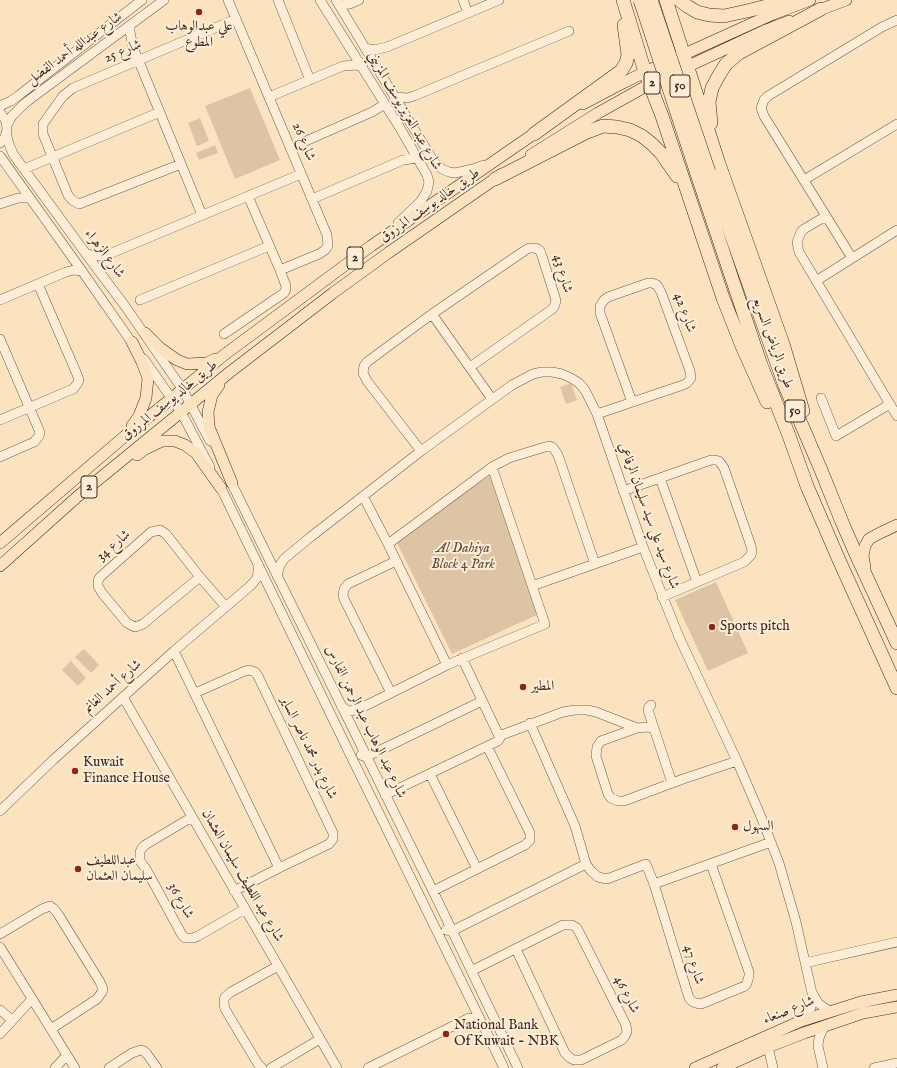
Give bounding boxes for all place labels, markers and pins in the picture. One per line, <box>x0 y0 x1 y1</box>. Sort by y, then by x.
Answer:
marker: علي عبدالوهاب المطوع <box>194 7 204 17</box>
place label: علي عبدالوهاب المطوع <box>165 19 233 52</box>
place label: Sports pitch <box>720 619 790 635</box>
marker: Sports pitch <box>707 622 717 632</box>
place label: المطير <box>531 679 554 695</box>
marker: المطير <box>518 682 528 692</box>
place label: Kuwait Finance House <box>83 755 170 788</box>
marker: Kuwait Finance House <box>70 766 80 776</box>
place label: السهول <box>743 819 774 835</box>
marker: السهول <box>730 822 740 832</box>
place label: عبداللطيف سليمان العثمان <box>86 853 153 886</box>
marker: عبداللطيف سليمان العثمان <box>73 864 83 874</box>
place label: National Bank Of Kuwait - NBK <box>454 1018 559 1050</box>
marker: National Bank Of Kuwait - NBK <box>441 1029 451 1039</box>

